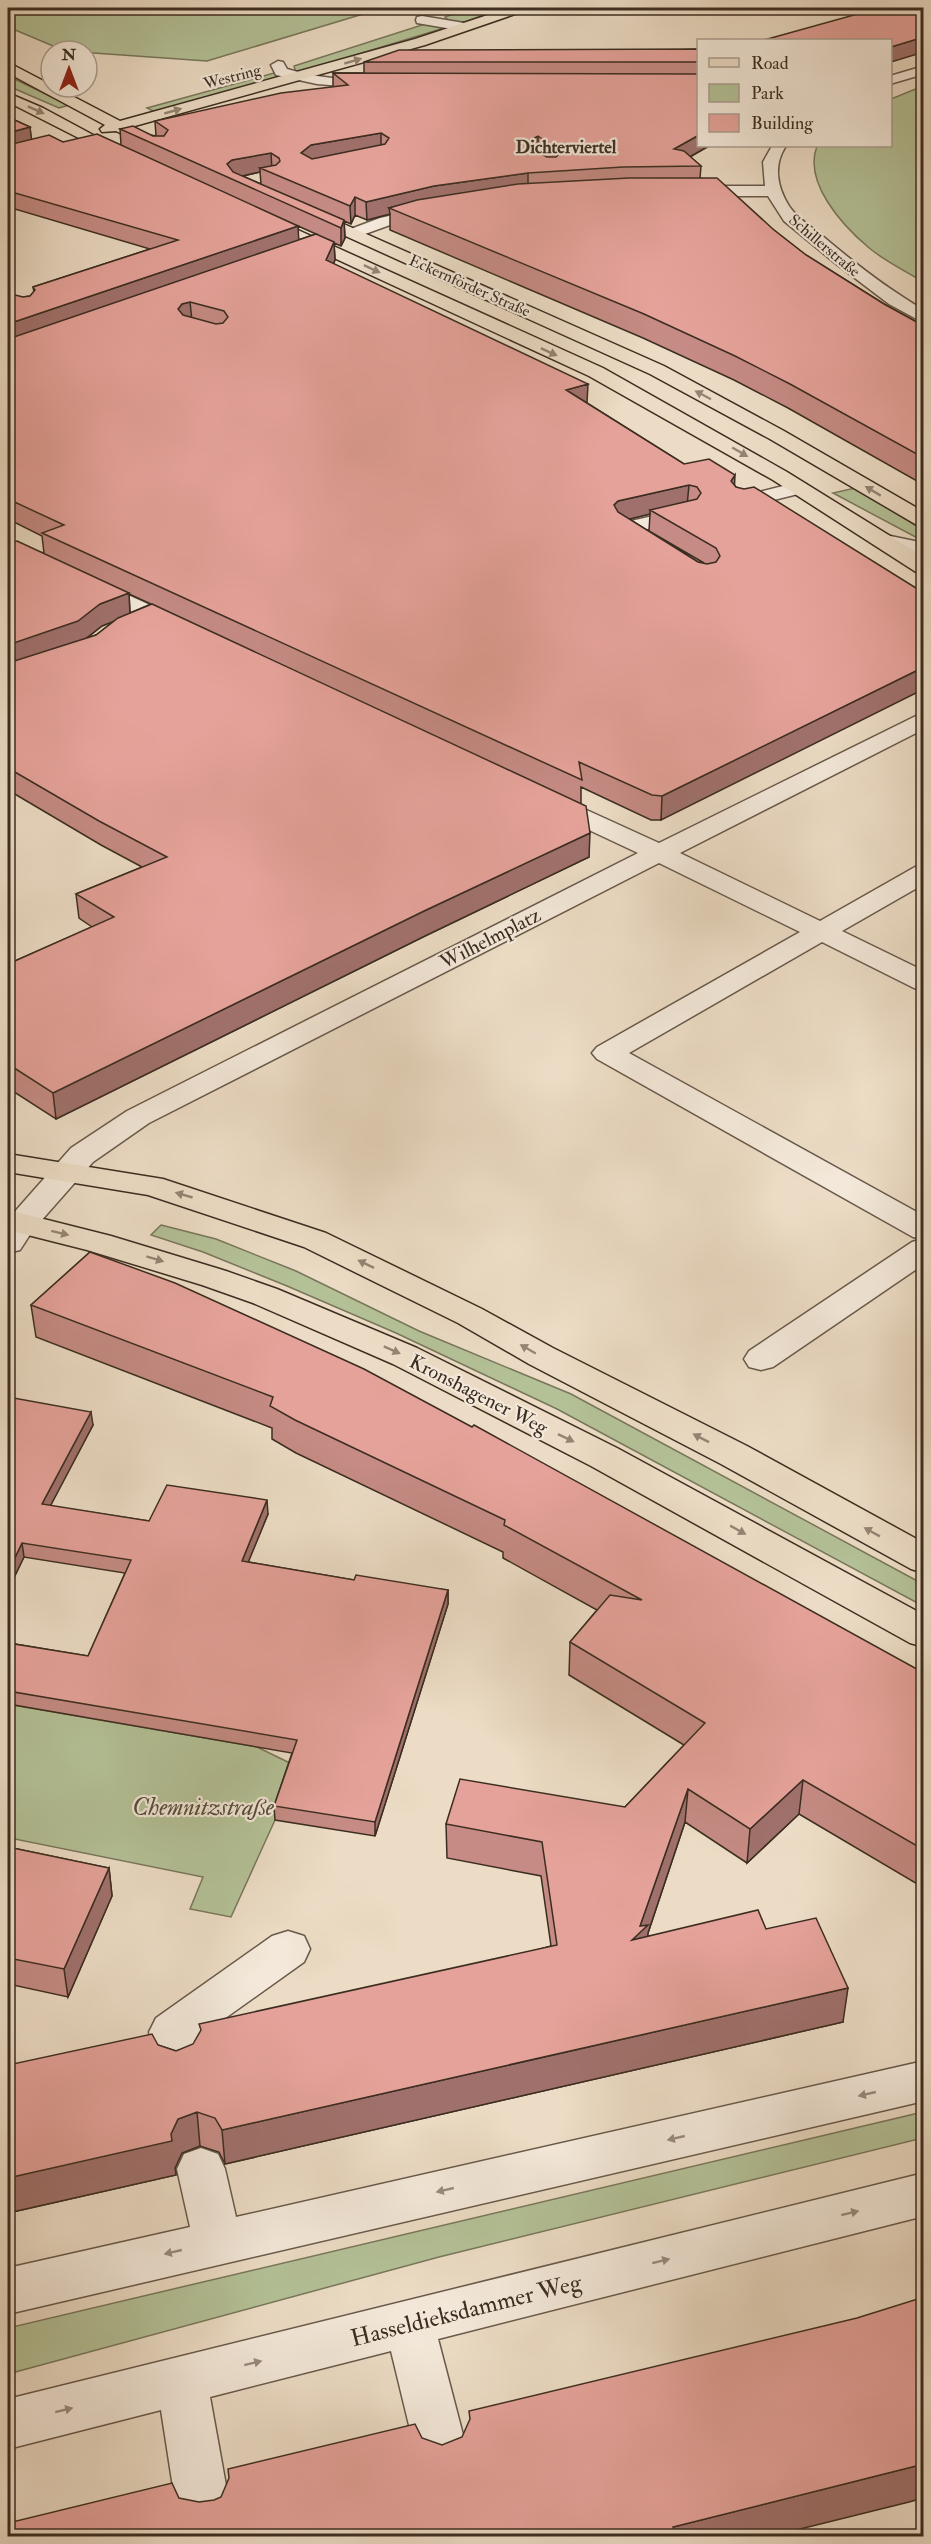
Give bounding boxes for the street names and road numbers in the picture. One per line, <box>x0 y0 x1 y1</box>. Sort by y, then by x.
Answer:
street label: Westring <box>200 59 264 94</box>
street label: Schillerstraße <box>784 210 864 282</box>
street label: Eckernförder Straße <box>406 250 534 322</box>
street label: Wilhelmplatz <box>435 902 546 976</box>
street label: Kronshagener Weg <box>405 1349 553 1441</box>
street label: Hasseldieksdammer Weg <box>348 2267 586 2354</box>

